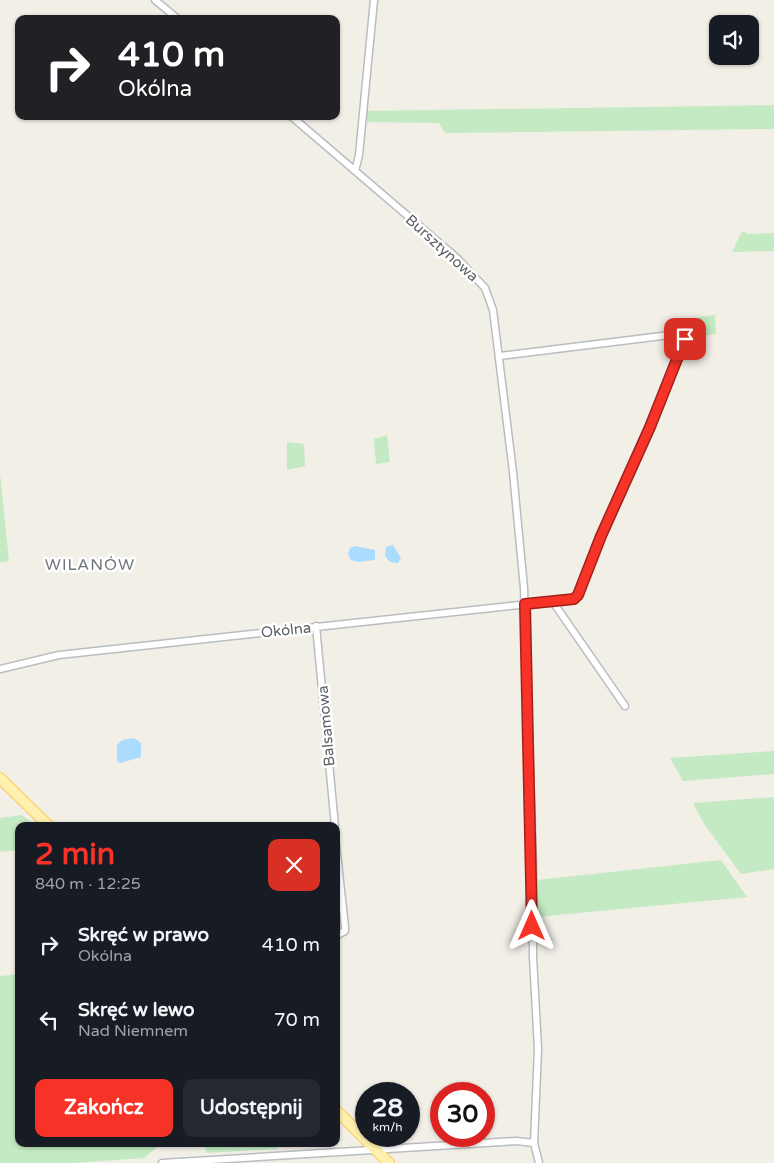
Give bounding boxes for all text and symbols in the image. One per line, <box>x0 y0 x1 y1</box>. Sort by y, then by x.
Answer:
map controls <box>709 15 759 65</box>
button: sound <box>709 15 759 65</box>
text: 410 m <box>118 34 225 76</box>
icon: right <box>35 35 100 100</box>
text: Okólna <box>118 76 192 102</box>
street label: Bursztynowa <box>402 211 482 285</box>
pin <box>664 318 706 360</box>
icon: arrive <box>671 325 699 353</box>
district label: WILANÓW <box>45 555 135 575</box>
street label: Okólna <box>260 618 312 642</box>
street label: Balsamowa <box>313 685 339 767</box>
text: 2 min <box>35 836 115 873</box>
button: close <box>268 839 320 891</box>
text: 840 m · 12:25 <box>35 874 141 894</box>
position arrow <box>505 899 557 951</box>
text: Skręć w prawo <box>78 924 209 946</box>
icon: right <box>35 931 63 959</box>
text: 410 m <box>262 934 320 956</box>
text: Okólna <box>78 946 132 966</box>
text: Skręć w lewo <box>78 999 195 1021</box>
icon: left <box>35 1006 63 1034</box>
text: 70 m <box>274 1009 320 1031</box>
text: Nad Niemnem <box>78 1021 188 1041</box>
button: Zakończ <box>35 1079 173 1137</box>
button: Udostępnij <box>183 1079 320 1137</box>
speed limit sign: 30 <box>430 1082 495 1147</box>
text: 28 <box>372 1093 403 1123</box>
text: km/h <box>372 1120 403 1134</box>

